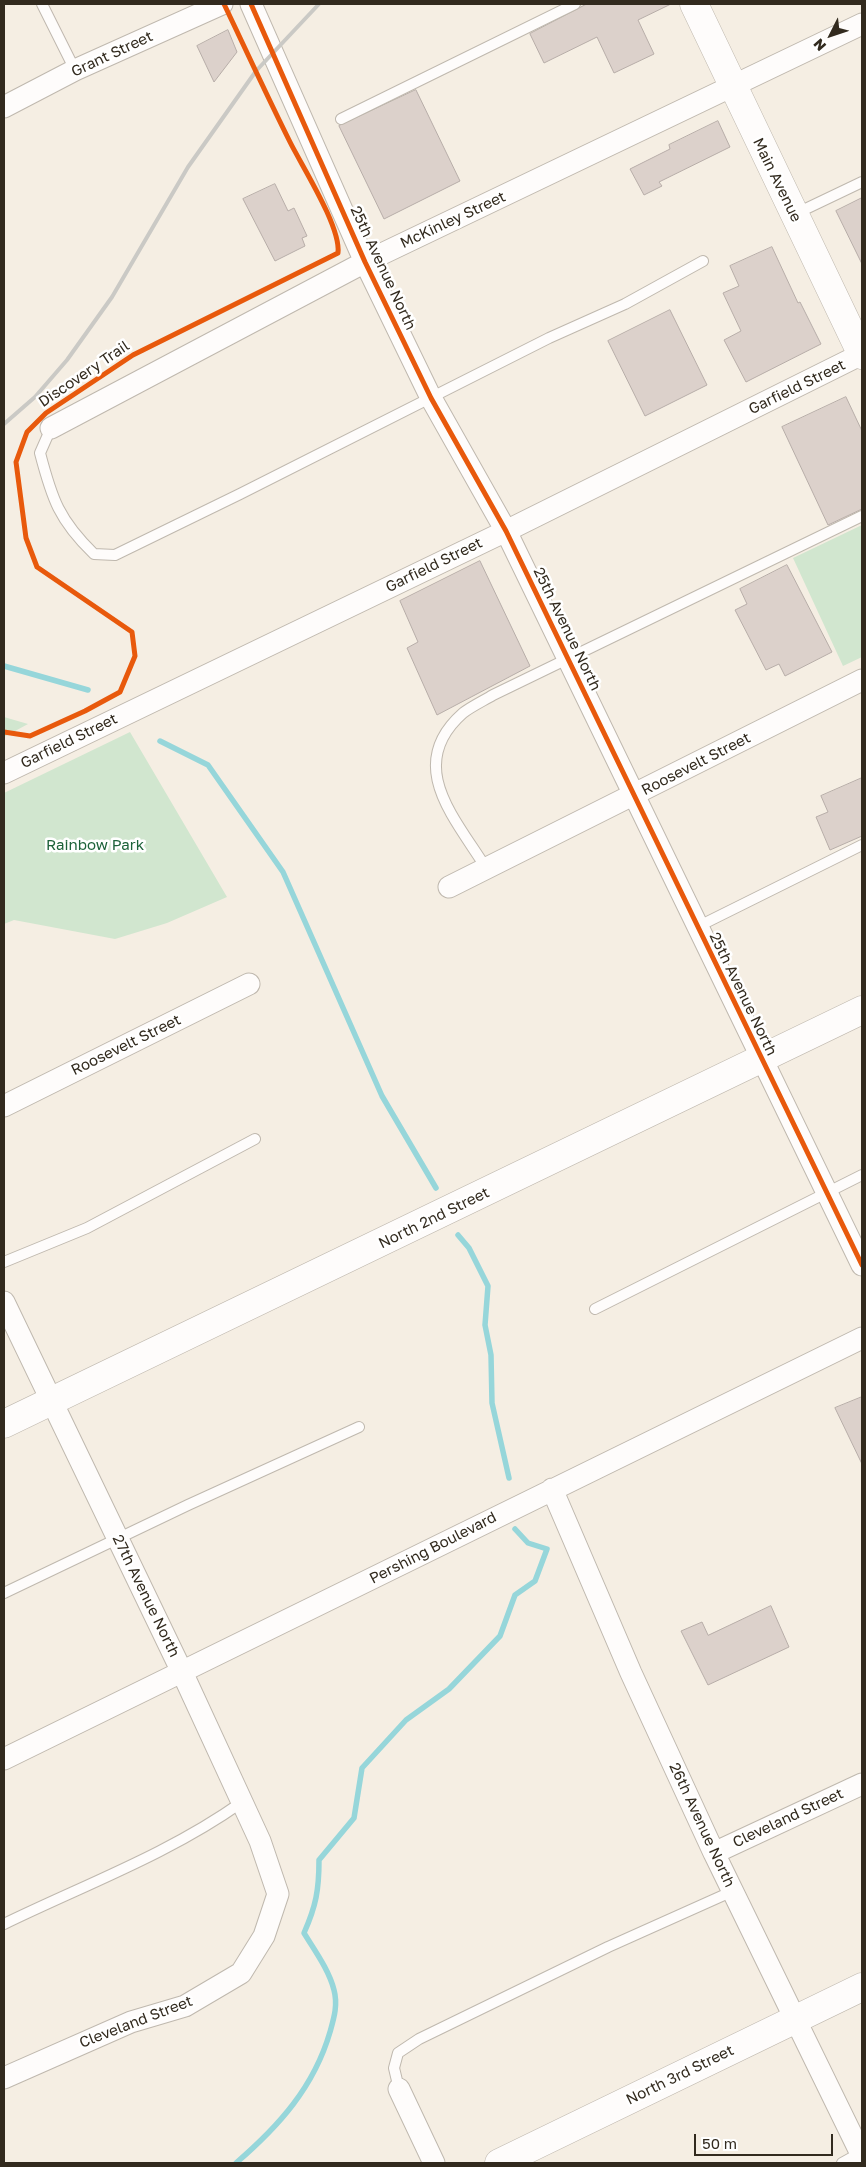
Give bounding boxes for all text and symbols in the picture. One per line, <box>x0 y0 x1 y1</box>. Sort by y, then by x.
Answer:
north arrow <box>806 10 856 60</box>
street label: Grant Street <box>68 27 156 81</box>
text: N <box>809 36 829 55</box>
street label: Main Avenue <box>749 135 805 225</box>
street label: McKinley Street <box>397 188 509 252</box>
street label: 25th Avenue North <box>346 203 420 333</box>
street label: Discovery Trail <box>35 337 133 411</box>
street label: Garfield Street <box>746 356 848 418</box>
street label: Garfield Street <box>383 534 485 596</box>
street label: 25th Avenue North <box>529 564 605 694</box>
street label: Garfield Street <box>18 710 120 772</box>
street label: Roosevelt Street <box>639 729 753 799</box>
park label: Rainbow Park <box>46 836 144 854</box>
street label: 25th Avenue North <box>705 929 781 1059</box>
street label: Roosevelt Street <box>68 1011 184 1079</box>
street label: North 2nd Street <box>376 1183 492 1253</box>
street label: Pershing Boulevard <box>366 1508 500 1588</box>
street label: 27th Avenue North <box>109 1532 183 1660</box>
street label: 26th Avenue North <box>665 1760 739 1890</box>
street label: Cleveland Street <box>730 1785 846 1851</box>
street label: Cleveland Street <box>77 1992 195 2052</box>
street label: North 3rd Street <box>623 2041 737 2109</box>
scale bar <box>696 2124 835 2156</box>
text: 50 m <box>702 2134 737 2152</box>

